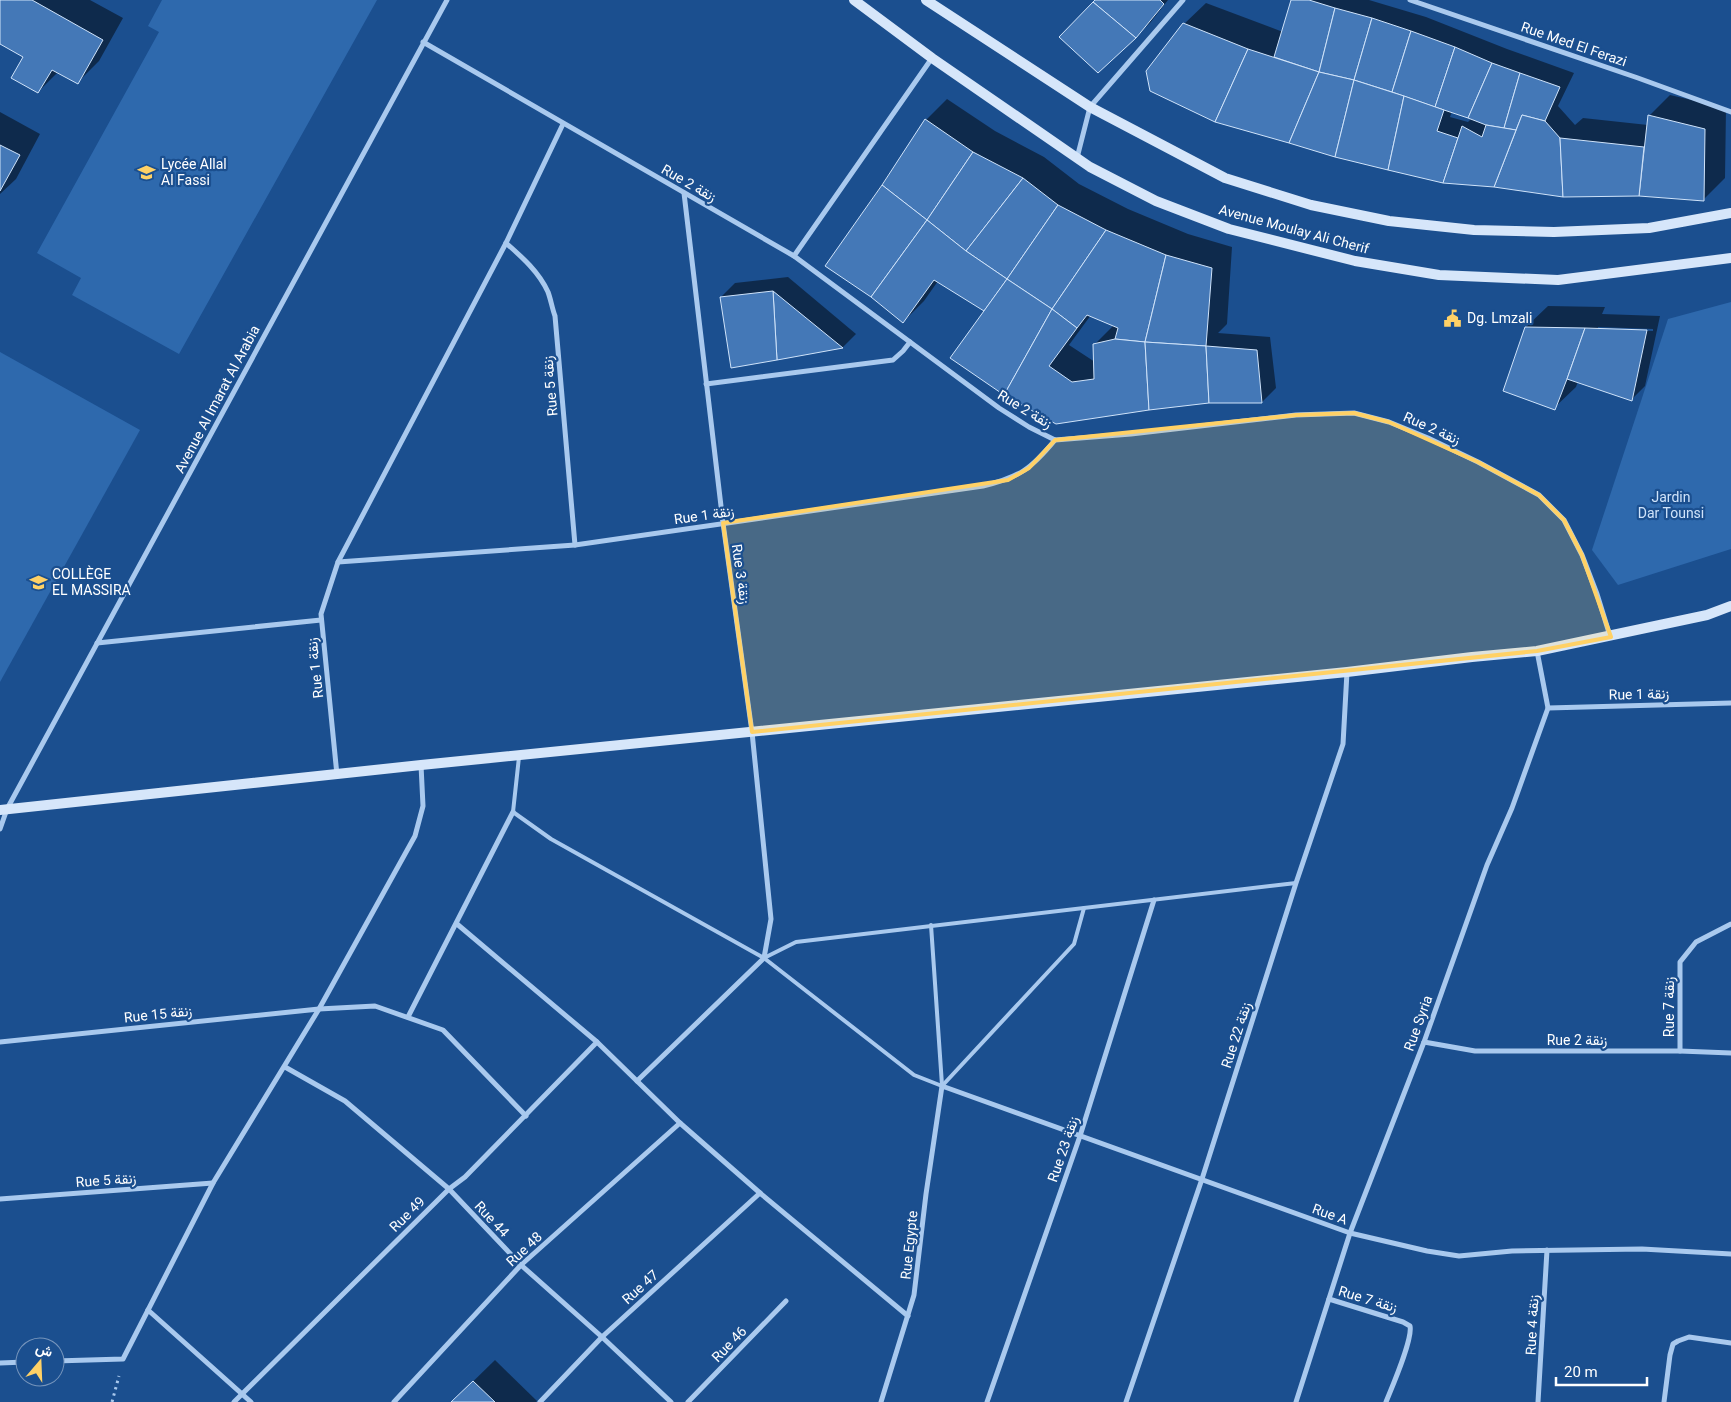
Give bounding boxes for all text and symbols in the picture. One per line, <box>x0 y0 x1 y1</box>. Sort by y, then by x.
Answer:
street label: Rue Med El Ferazi <box>1519 18 1629 70</box>
place label: Lycée Allal Al Fassi <box>161 156 227 188</box>
street label: Rue 2 زنقة <box>658 161 719 206</box>
school or university icon: Lycée Allal Al Fassi <box>137 162 157 182</box>
street label: Avenue Moulay Ali Cherif <box>1217 201 1371 257</box>
public building icon: Dg. Lmzali <box>1443 308 1463 328</box>
place label: Dg. Lmzali <box>1467 310 1532 326</box>
street label: Avenue Al Imarat Al Arabia <box>171 322 263 476</box>
street label: Rue 5 زنقة <box>539 355 562 417</box>
street label: Rue 2 زنقة <box>994 387 1055 432</box>
street label: Rue 2 زنقة <box>1401 408 1463 449</box>
park label: Jardin Dar Tounsi <box>1638 489 1704 521</box>
street label: Rue 1 زنقة <box>673 503 735 528</box>
street label: Rue 3 زنقة <box>728 543 753 605</box>
place label: COLLÈGE EL MASSIRA <box>52 565 131 598</box>
school or university icon: COLLÈGE EL MASSIRA <box>28 572 48 592</box>
street label: Rue 1 زنقة <box>304 637 327 699</box>
street label: Rue 1 زنقة <box>1609 685 1670 704</box>
street label: Rue 7 زنقة <box>1661 976 1678 1037</box>
street label: Rue Syria <box>1401 993 1435 1053</box>
street label: Rue 22 زنقة <box>1218 1000 1255 1070</box>
street label: Rue 15 زنقة <box>123 1002 193 1027</box>
street label: Rue 2 زنقة <box>1547 1032 1608 1049</box>
street label: Rue 23 زنقة <box>1044 1114 1083 1184</box>
street label: Rue 5 زنقة <box>75 1170 137 1191</box>
street label: Rue 49 <box>386 1193 428 1235</box>
street label: Rue 44 <box>471 1198 513 1240</box>
street label: Rue A <box>1310 1200 1350 1228</box>
street label: Rue Egypte <box>897 1210 921 1280</box>
street label: Rue 48 <box>503 1228 545 1270</box>
street label: Rue 47 <box>619 1267 661 1307</box>
street label: Rue 7 زنقة <box>1336 1282 1400 1317</box>
street label: Rue 4 زنقة <box>1522 1294 1543 1356</box>
street label: Rue 46 <box>708 1323 750 1365</box>
north arrow <box>15 1337 65 1387</box>
text: ش <box>33 1339 55 1361</box>
scale bar <box>1556 1354 1647 1386</box>
text: 20 m <box>1564 1363 1598 1381</box>

